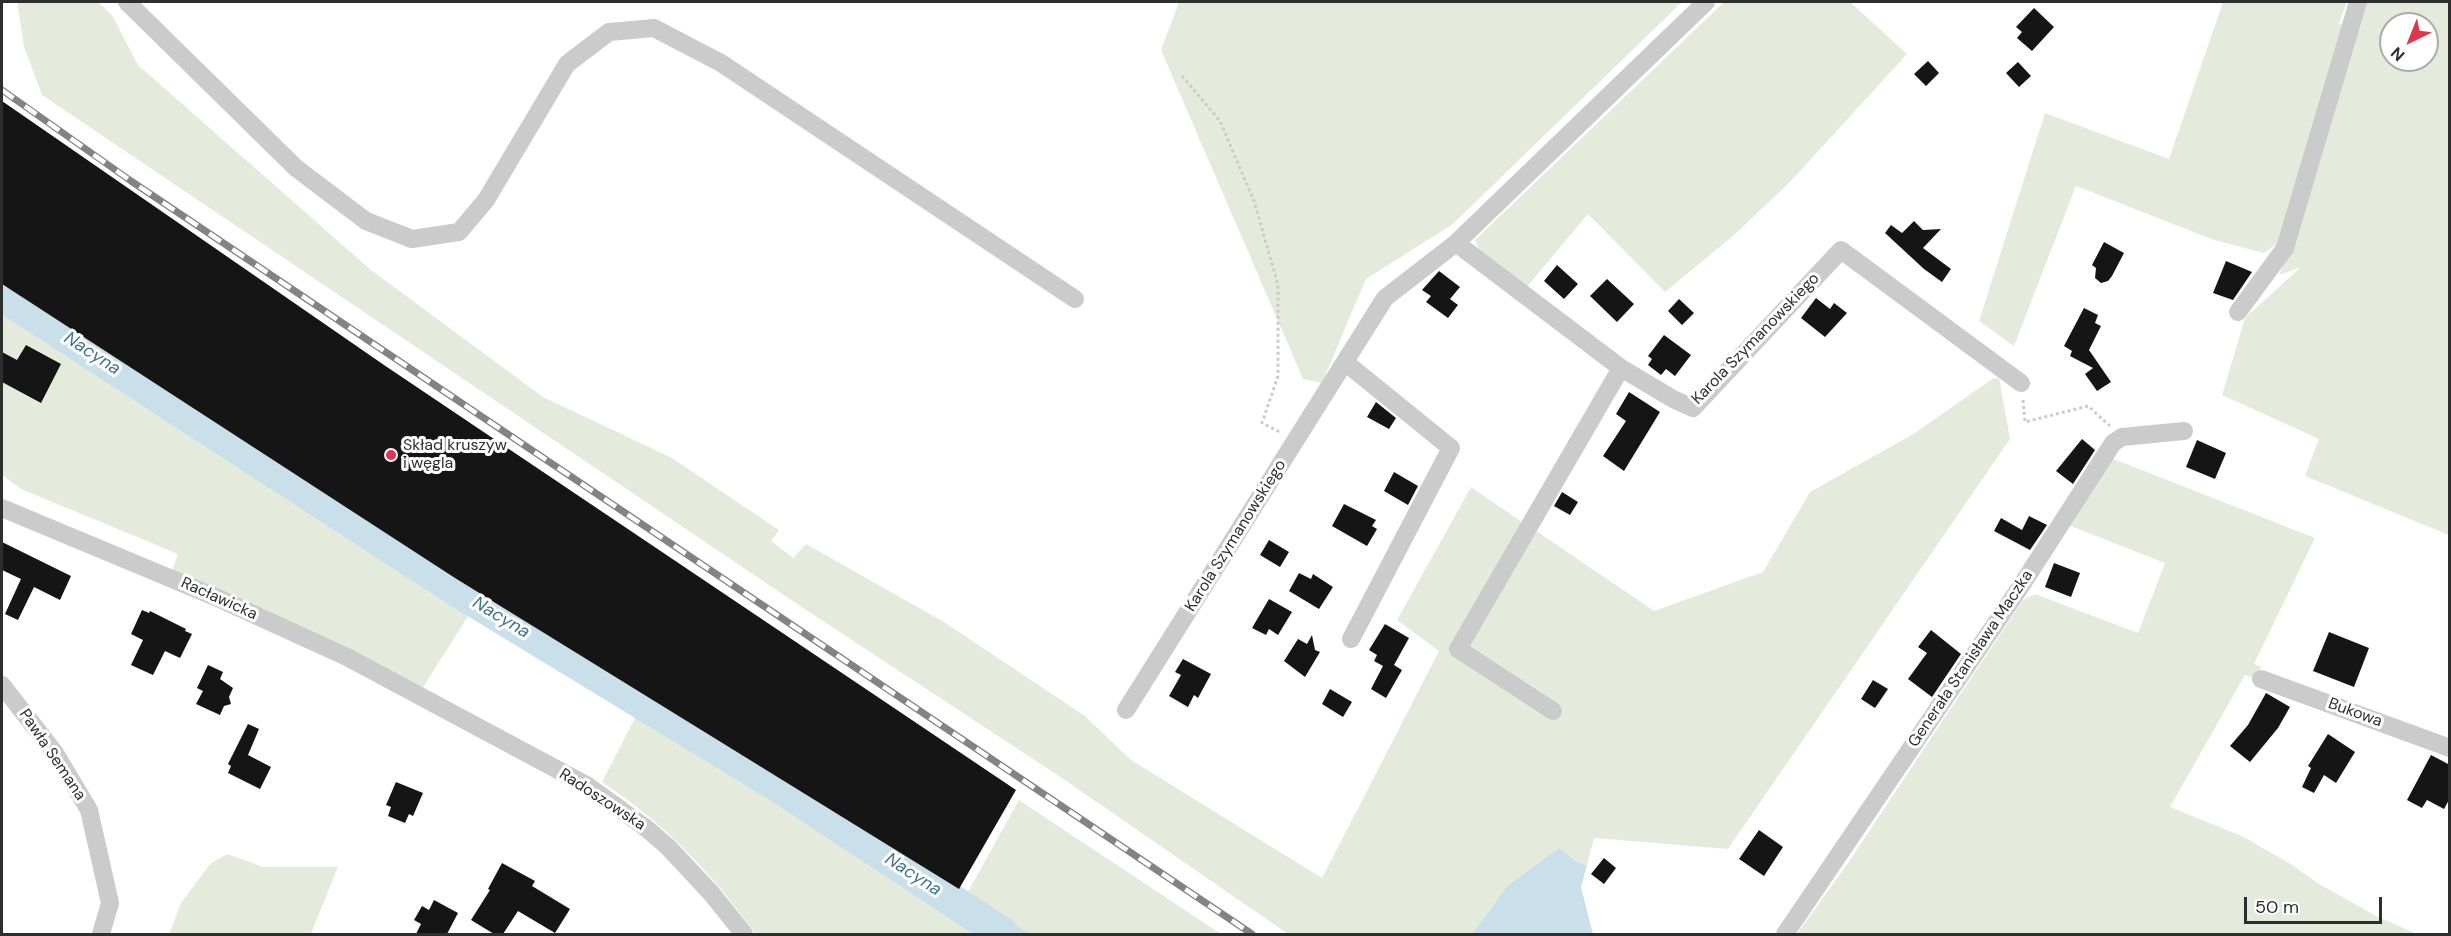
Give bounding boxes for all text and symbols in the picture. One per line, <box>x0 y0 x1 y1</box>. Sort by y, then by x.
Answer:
north arrow <box>2379 12 2439 72</box>
text: N <box>2386 42 2409 66</box>
street label: Karola Szymanowskiego <box>1688 269 1824 409</box>
water label: Nacyna <box>60 328 124 380</box>
place label: Skład kruszyw i węgla <box>403 436 507 474</box>
marker: Skład kruszyw i węgla <box>384 448 398 462</box>
street label: Karola Szymanowskiego <box>1181 457 1291 615</box>
street label: Generała Stanisława Maczka <box>1905 567 2037 751</box>
street label: Racławicka <box>178 574 260 624</box>
water label: Nacyna <box>468 593 534 643</box>
street label: Bukowa <box>2325 694 2385 732</box>
street label: Pawła Semana <box>14 706 90 804</box>
street label: Radoszowska <box>555 765 649 835</box>
water label: Nacyna <box>881 849 945 901</box>
scale bar <box>2247 885 2385 923</box>
text: 50 m <box>2255 895 2299 919</box>

